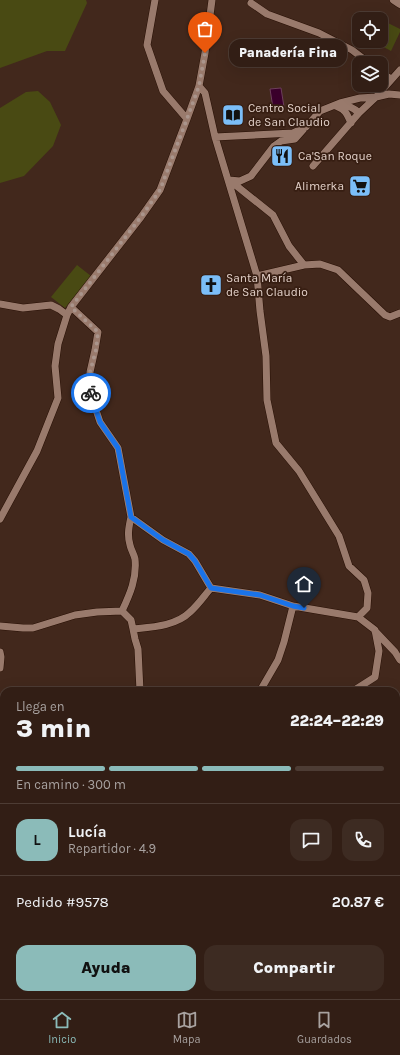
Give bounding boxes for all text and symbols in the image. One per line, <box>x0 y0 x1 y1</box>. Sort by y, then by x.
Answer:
pin <box>188 12 222 53</box>
map controls <box>352 12 388 92</box>
button: locate <box>352 12 388 48</box>
icon: bag <box>194 18 216 40</box>
callout: Panadería Fina <box>229 39 347 67</box>
text: Panadería Fina <box>239 45 337 60</box>
button: layers <box>352 56 388 92</box>
place label: Centro Social de San Claudio <box>248 101 330 129</box>
library icon: Centro Social de San Claudio <box>220 102 246 128</box>
restaurant icon: Ca'San Roque <box>269 143 295 169</box>
place label: Ca'San Roque <box>298 149 372 163</box>
supermarket icon: Alimerka <box>347 173 373 199</box>
place label: Alimerka <box>295 179 344 193</box>
place label: Santa María de San Claudio <box>226 271 308 299</box>
church icon: Santa María de San Claudio <box>198 272 224 298</box>
courier <box>71 373 111 413</box>
icon: bike <box>80 382 102 404</box>
pin <box>287 567 321 608</box>
icon: home <box>293 573 315 595</box>
text: Llega en <box>16 699 65 714</box>
text: 22:24–22:29 <box>290 712 384 730</box>
text: 3 min <box>16 713 91 744</box>
text: En camino · 300 m <box>16 777 126 792</box>
button: chat <box>290 819 332 861</box>
button: phone <box>342 819 384 861</box>
text: Lucía <box>68 823 106 841</box>
text: L <box>33 831 41 849</box>
text: Repartidor · 4.9 <box>68 841 156 856</box>
text: Pedido #9578 <box>16 893 109 911</box>
text: 20.87 € <box>332 893 384 911</box>
button: Ayuda <box>16 945 196 991</box>
button: Compartir <box>204 945 384 991</box>
tab: Inicio <box>48 1009 76 1046</box>
tab: Mapa <box>173 1009 201 1046</box>
tab: Guardados <box>297 1009 352 1046</box>

